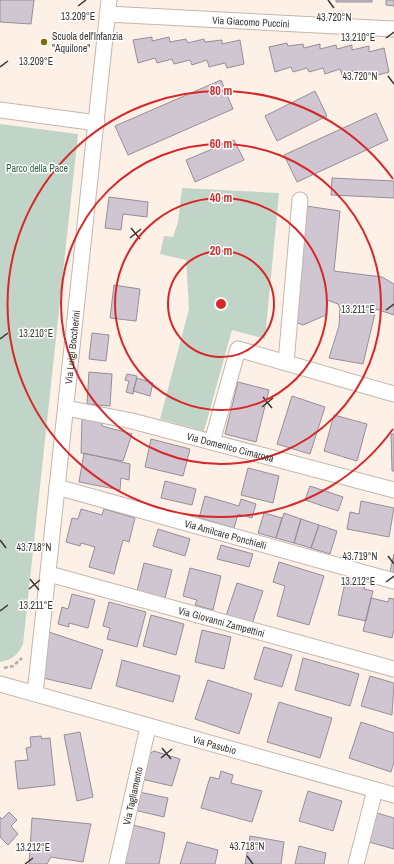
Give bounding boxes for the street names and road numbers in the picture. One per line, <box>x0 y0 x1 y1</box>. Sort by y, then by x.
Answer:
street label: Via Giacomo Puccini <box>212 13 290 30</box>
street label: Via Luigi Boccherini <box>62 309 82 385</box>
street label: Via Domenico Cimarosa <box>185 429 276 465</box>
street label: Via Amilcare Ponchielli <box>183 516 268 552</box>
street label: Via Giovanni Zampettini <box>177 603 266 640</box>
street label: Via Pasubio <box>191 732 238 757</box>
street label: Via Tagliamento <box>120 765 145 826</box>

